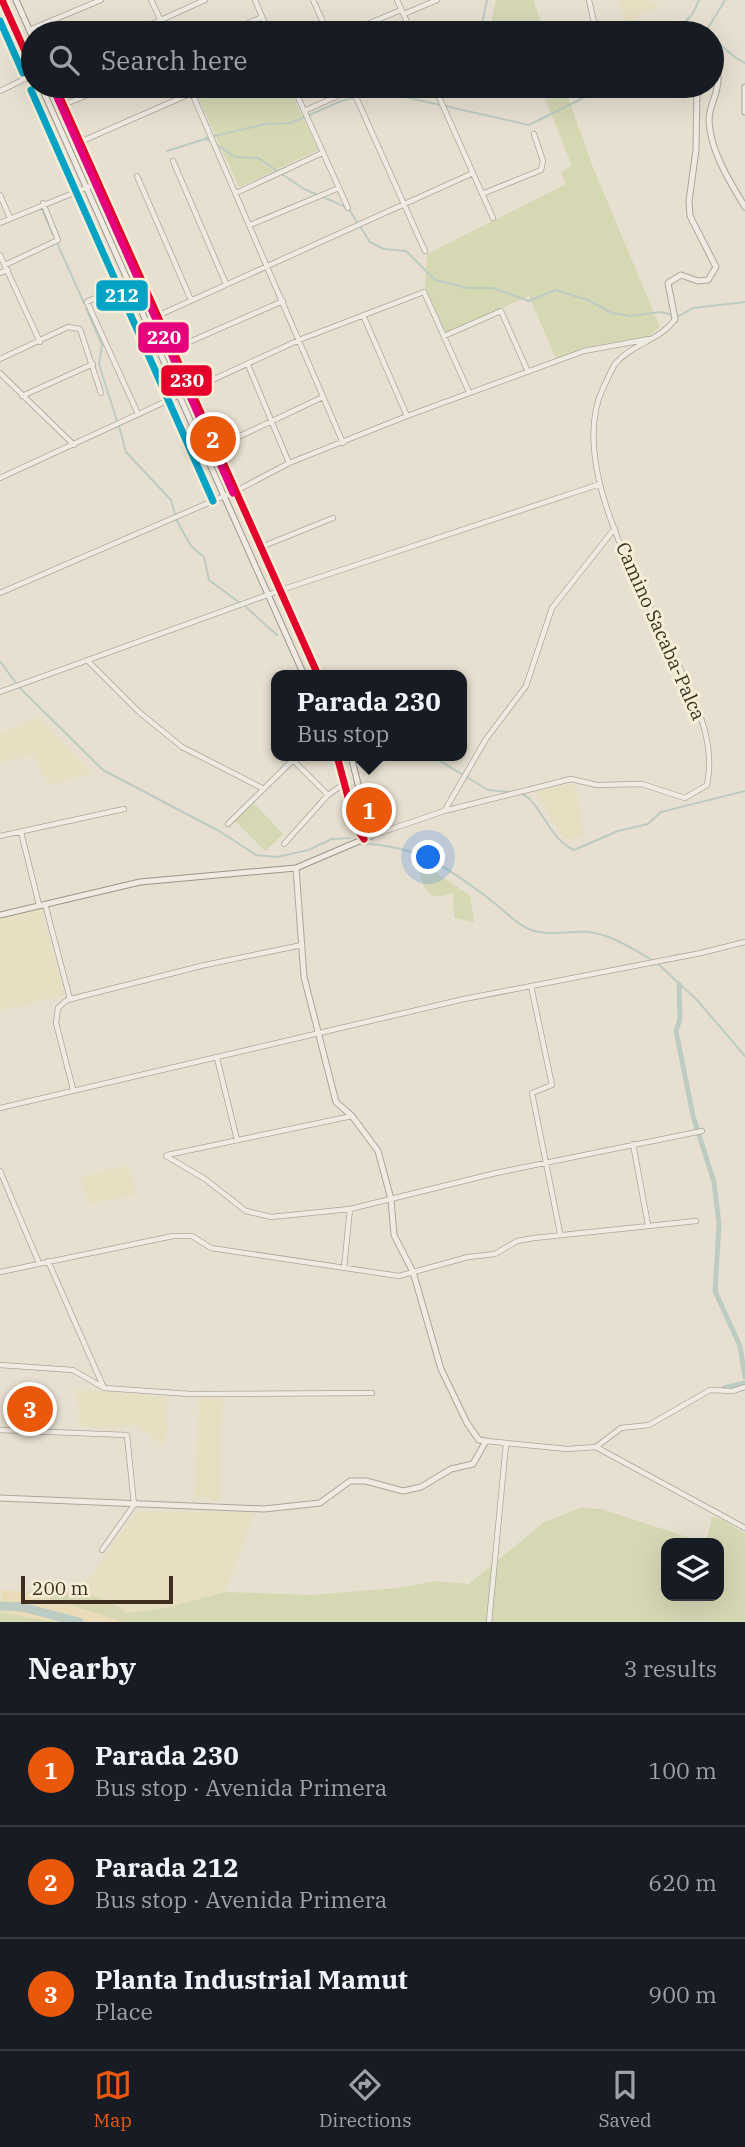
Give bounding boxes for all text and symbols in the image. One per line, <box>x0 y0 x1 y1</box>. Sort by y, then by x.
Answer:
search box <box>21 21 724 98</box>
icon: search <box>45 41 83 79</box>
text: Search here <box>101 43 247 77</box>
line badge: 212 <box>95 279 149 312</box>
text: 212 <box>105 283 139 307</box>
line badge: 220 <box>137 321 190 354</box>
text: 220 <box>147 325 181 349</box>
line badge: 230 <box>160 364 213 397</box>
text: 230 <box>170 368 204 392</box>
pin: 2 <box>190 413 236 465</box>
street label: Camino Sacaba-Palca <box>611 538 711 724</box>
popup <box>271 670 467 761</box>
text: Parada 230 <box>297 684 441 718</box>
text: Bus stop <box>297 718 389 748</box>
pin: 1 <box>346 784 392 836</box>
your location <box>411 840 445 874</box>
pin: 3 <box>7 1383 53 1435</box>
map controls <box>661 1538 724 1601</box>
button: layers <box>661 1538 724 1601</box>
scale bar <box>21 1573 173 1605</box>
text: 200 m <box>32 1576 89 1600</box>
text: Nearby <box>28 1648 136 1687</box>
text: 3 results <box>624 1653 717 1683</box>
text: Parada 230 <box>95 1738 239 1772</box>
text: 1 <box>44 1755 58 1785</box>
text: 100 m <box>648 1755 717 1785</box>
text: Bus stop · Avenida Primera <box>95 1772 387 1802</box>
text: Parada 212 <box>95 1850 239 1884</box>
text: 2 <box>44 1867 58 1897</box>
text: 620 m <box>648 1867 717 1897</box>
text: Bus stop · Avenida Primera <box>95 1884 387 1914</box>
text: Planta Industrial Mamut <box>95 1962 408 1996</box>
text: 3 <box>44 1979 58 2009</box>
text: 900 m <box>648 1979 717 2009</box>
text: Place <box>95 1996 153 2026</box>
tab: Map <box>93 2066 132 2132</box>
tab: Directions <box>319 2066 412 2132</box>
tab: Saved <box>598 2066 652 2132</box>

